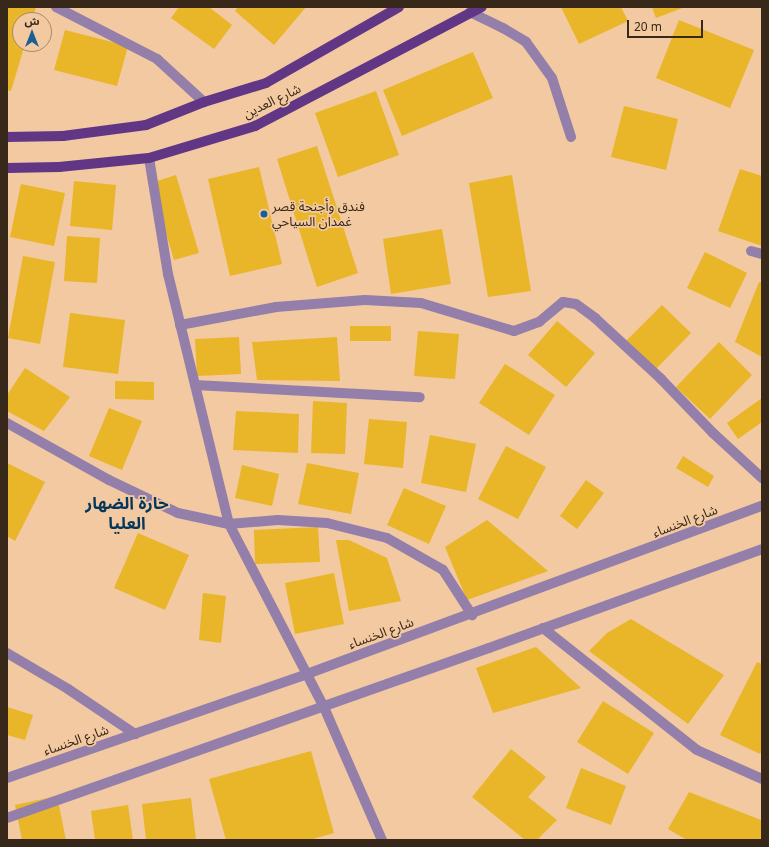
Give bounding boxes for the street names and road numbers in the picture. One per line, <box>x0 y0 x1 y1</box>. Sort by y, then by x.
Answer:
street label: شارع العدين <box>241 80 303 122</box>
street label: شارع الخنساء <box>650 502 720 540</box>
street label: شارع الخنساء <box>346 614 416 652</box>
street label: شارع الخنساء <box>41 722 111 758</box>

